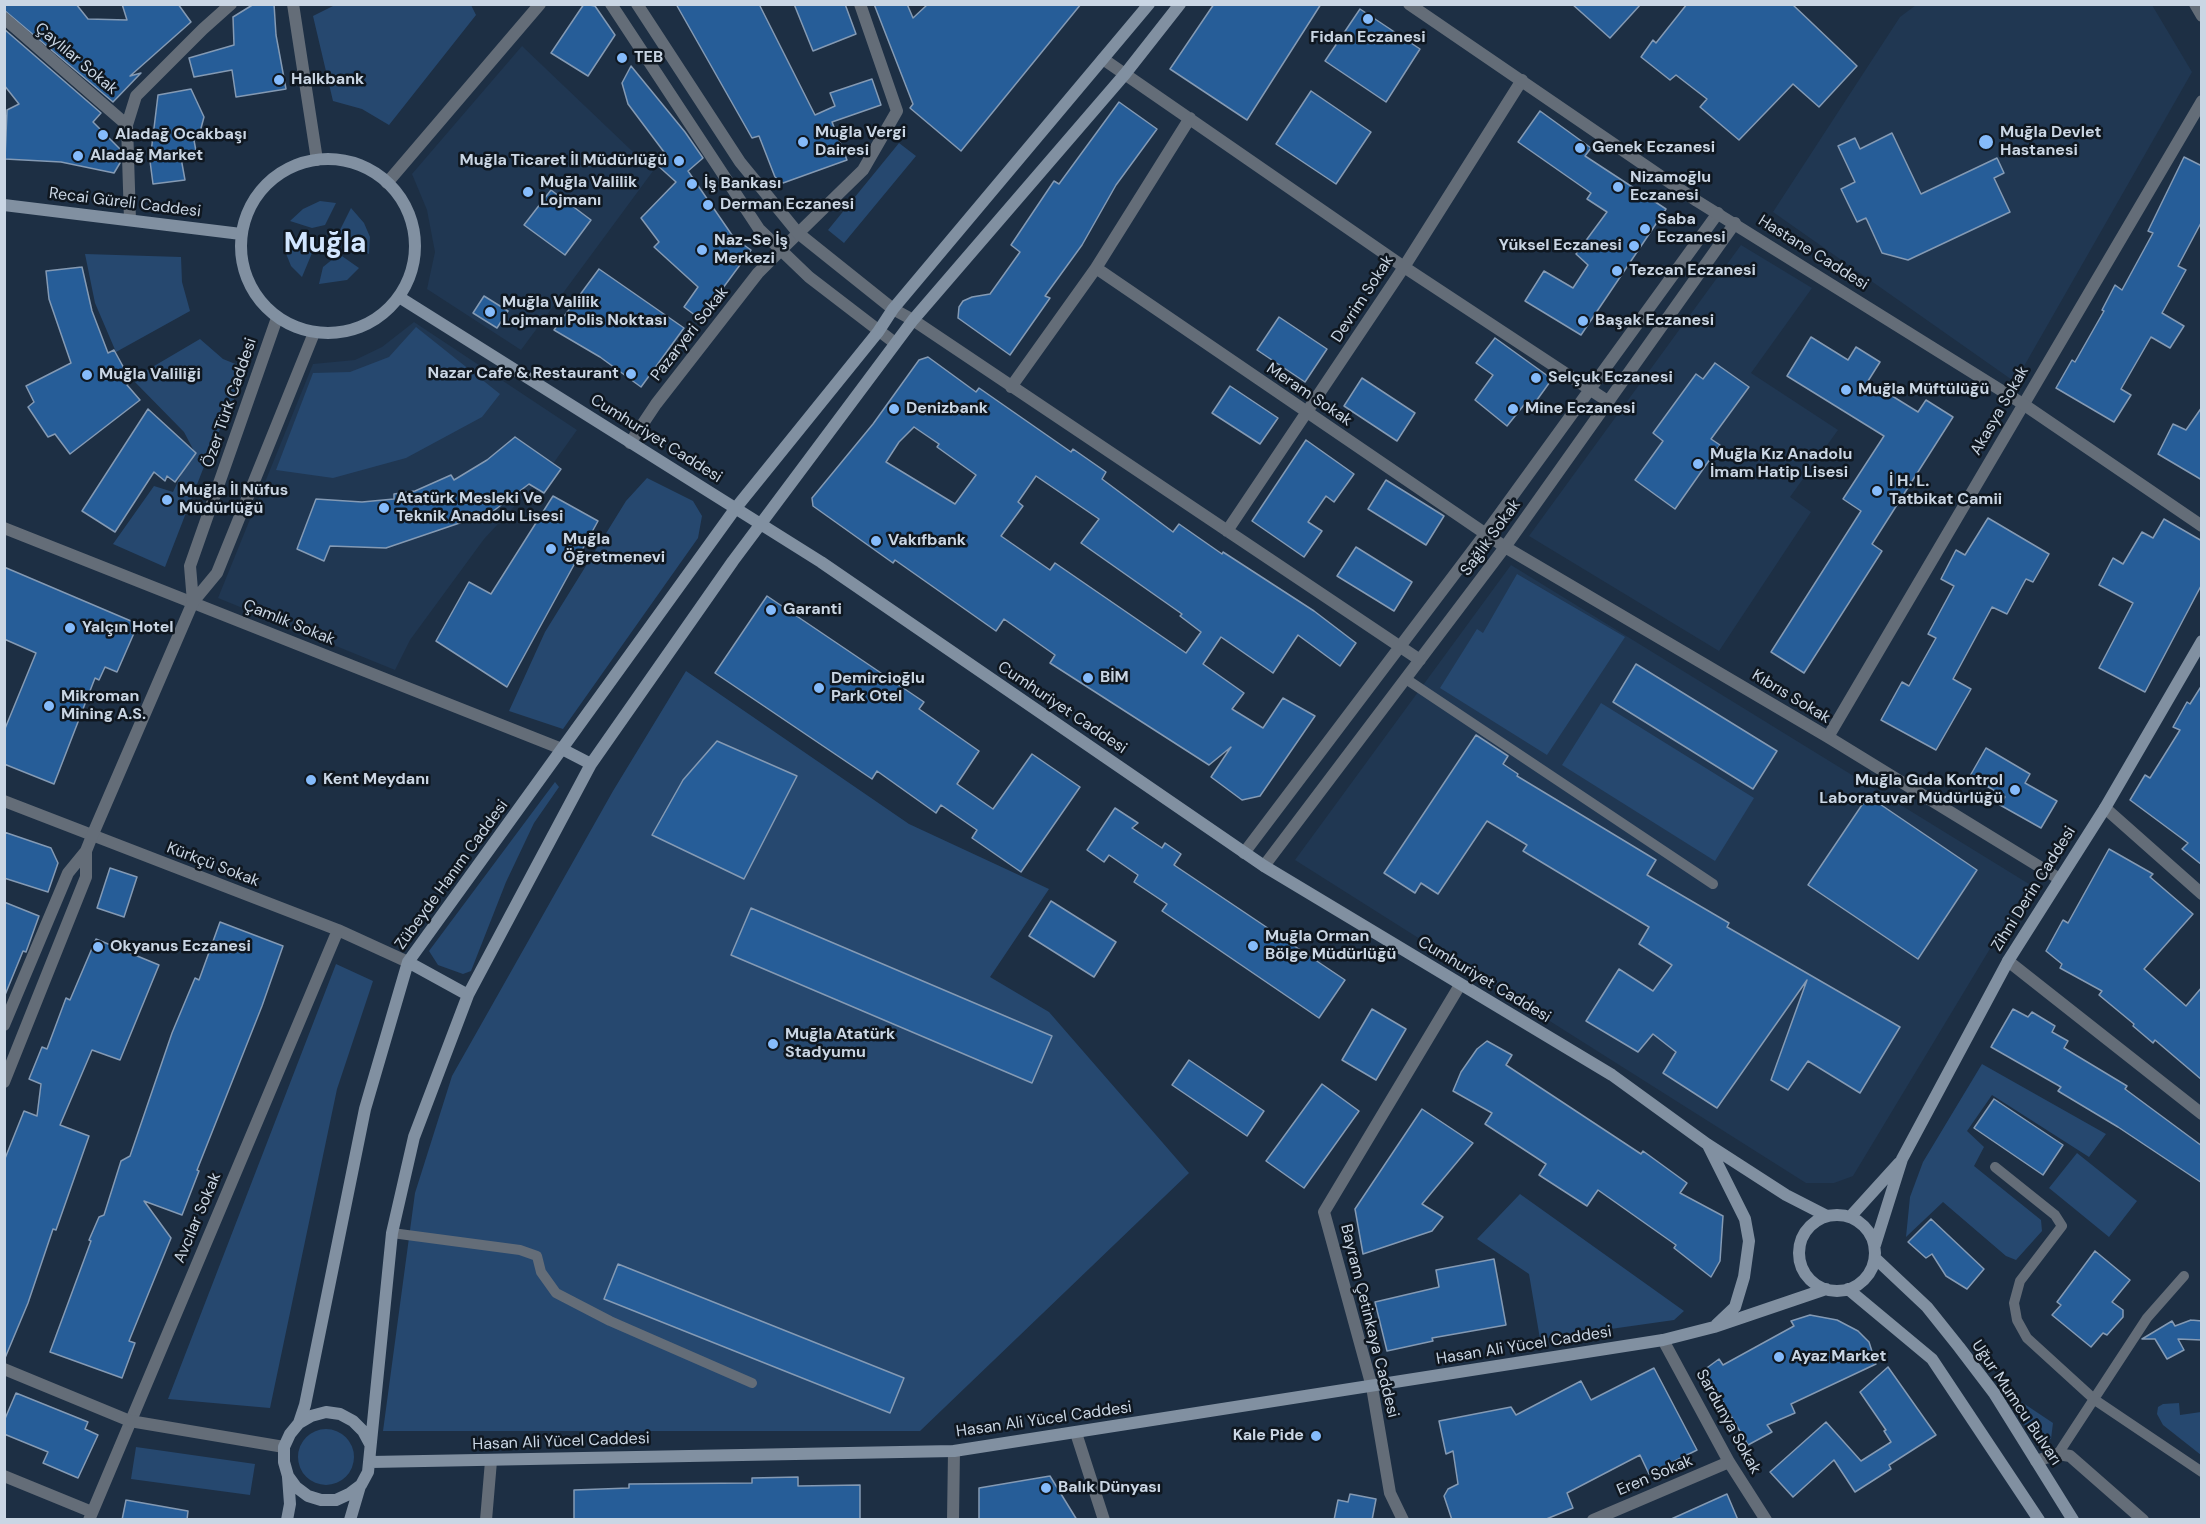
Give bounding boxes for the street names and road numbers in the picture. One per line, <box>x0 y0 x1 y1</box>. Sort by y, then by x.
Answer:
street label: Çaylılar Sokak <box>31 19 121 99</box>
street label: Recai Güreli Caddesi <box>48 184 202 222</box>
street label: Hastane Caddesi <box>1754 211 1872 295</box>
street label: Devrim Sokak <box>1328 252 1398 346</box>
street label: Pazaryeri Sokak <box>647 283 733 385</box>
street label: Özer Türk Caddesi <box>199 336 261 470</box>
street label: Meram Sokak <box>1263 359 1355 431</box>
street label: Akasya Sokak <box>1967 363 2033 459</box>
street label: Cumhuriyet Caddesi <box>587 391 725 487</box>
street label: Sağlık Sokak <box>1457 496 1525 580</box>
street label: Çamlık Sokak <box>240 596 338 650</box>
street label: Cumhuriyet Caddesi <box>994 658 1130 758</box>
street label: Kıbrıs Sokak <box>1748 666 1834 728</box>
street label: Zübeyde Hanım Caddesi <box>391 796 513 954</box>
street label: Zihni Derin Caddesi <box>1988 823 2080 955</box>
street label: Kürkçü Sokak <box>164 839 262 891</box>
street label: Cumhuriyet Caddesi <box>1414 933 1554 1027</box>
street label: Avcılar Sokak <box>170 1170 226 1266</box>
street label: Bayram Çetinkaya Caddesi <box>1336 1222 1402 1420</box>
street label: Hasan Ali Yücel Caddesi <box>1435 1323 1613 1369</box>
street label: Uğur Mumcu Bulvarı <box>1967 1337 2065 1469</box>
street label: Sardunya Sokak <box>1691 1366 1765 1478</box>
street label: Hasan Ali Yücel Caddesi <box>955 1398 1133 1442</box>
street label: Hasan Ali Yücel Caddesi <box>472 1429 650 1455</box>
street label: Eren Sokak <box>1614 1451 1696 1501</box>

